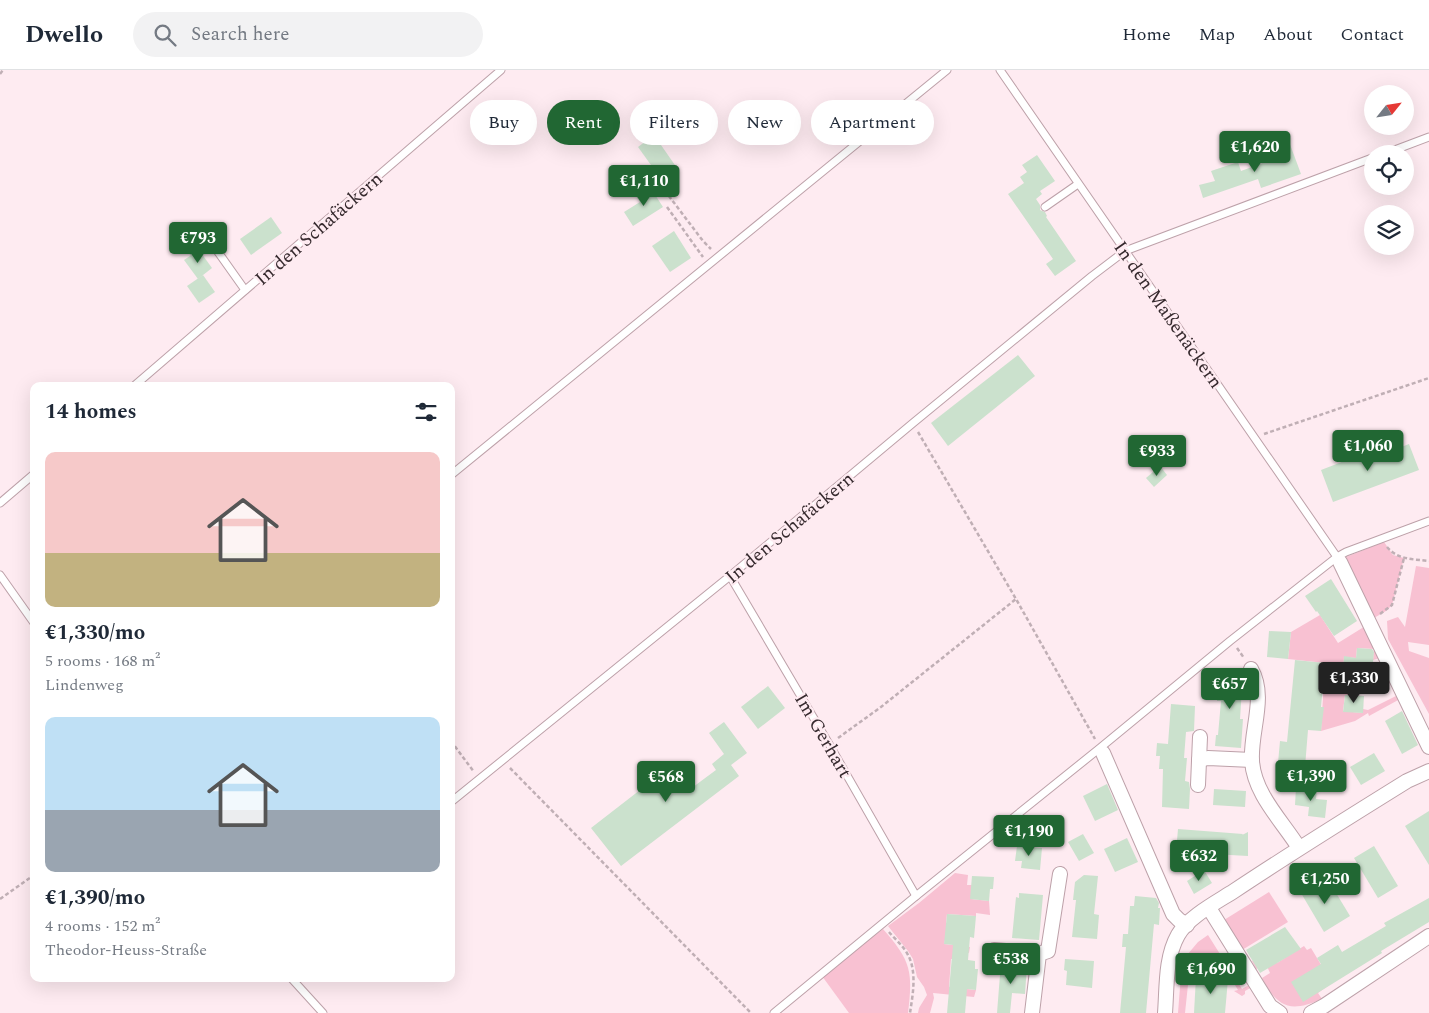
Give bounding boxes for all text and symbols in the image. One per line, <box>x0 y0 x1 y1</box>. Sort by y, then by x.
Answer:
search box <box>133 12 483 57</box>
text: Dwello <box>25 17 103 53</box>
text: Search here <box>191 20 290 49</box>
icon: search <box>151 21 179 49</box>
text: Home <box>1122 21 1171 48</box>
text: Map <box>1199 21 1235 48</box>
text: About <box>1263 21 1313 48</box>
text: Contact <box>1341 21 1404 48</box>
north arrow <box>1364 85 1414 135</box>
map controls <box>1364 85 1414 255</box>
chip: Buy <box>470 100 537 145</box>
chip: Rent <box>547 100 620 145</box>
chip: Filters <box>630 100 718 145</box>
chip: New <box>728 100 801 145</box>
chip: Apartment <box>811 100 934 145</box>
pin: €1,620 <box>1214 131 1296 173</box>
text: €1,620 <box>1230 135 1280 159</box>
button: locate <box>1364 145 1414 195</box>
pin: €1,110 <box>603 164 685 207</box>
street label: In den Schafäckern <box>249 165 389 293</box>
text: €1,110 <box>619 169 669 193</box>
button: layers <box>1364 205 1414 255</box>
pin: €793 <box>168 222 228 264</box>
text: €793 <box>180 226 216 250</box>
street label: In den Maßenäckern <box>1106 235 1230 395</box>
text: 14 homes <box>45 396 137 428</box>
icon: filters <box>412 398 440 426</box>
pin: €1,060 <box>1327 430 1409 472</box>
pin: €933 <box>1127 434 1187 477</box>
text: €1,060 <box>1343 434 1393 458</box>
text: €933 <box>1139 439 1175 463</box>
street label: In den Schafäckern <box>719 465 861 591</box>
icon: home <box>198 485 288 575</box>
text: €1,330/mo <box>45 617 145 649</box>
text: 5 rooms · 168 m² <box>45 649 160 673</box>
pin: €1,330 <box>1313 662 1395 704</box>
text: €1,330 <box>1329 666 1379 690</box>
pin: €657 <box>1200 668 1260 710</box>
text: €657 <box>1212 672 1248 696</box>
text: Lindenweg <box>45 673 124 697</box>
street label: Im Gerhart <box>787 688 859 784</box>
icon: home <box>198 750 288 840</box>
pin: €568 <box>636 760 696 803</box>
pin: €1,390 <box>1270 760 1352 802</box>
text: €1,390 <box>1286 764 1336 788</box>
text: €568 <box>648 765 684 789</box>
pin: €1,190 <box>988 814 1070 857</box>
text: €1,190 <box>1004 819 1054 843</box>
pin: €632 <box>1169 840 1229 882</box>
text: €632 <box>1181 844 1217 868</box>
pin: €1,250 <box>1284 862 1366 905</box>
text: €1,250 <box>1300 867 1350 891</box>
text: €1,390/mo <box>45 882 145 914</box>
text: 4 rooms · 152 m² <box>45 914 160 938</box>
text: Theodor-Heuss-Straße <box>45 938 207 962</box>
pin: €538 <box>981 942 1041 985</box>
text: €538 <box>993 947 1029 971</box>
pin: €1,690 <box>1170 952 1252 995</box>
text: €1,690 <box>1186 957 1236 981</box>

